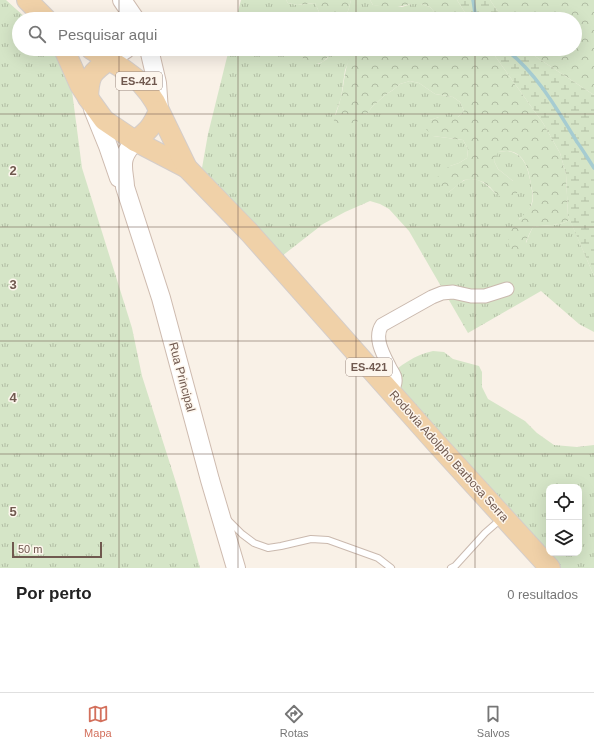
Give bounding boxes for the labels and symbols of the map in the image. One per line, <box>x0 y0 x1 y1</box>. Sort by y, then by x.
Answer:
road number: ES-421 <box>116 72 162 90</box>
text: 2 <box>9 163 17 178</box>
text: 3 <box>9 277 17 292</box>
street label: Rua Principal <box>166 341 198 413</box>
road number: ES-421 <box>346 358 392 376</box>
street label: Rodovia Adolpho Barbosa Serra <box>386 388 512 525</box>
text: 4 <box>9 390 17 405</box>
text: 5 <box>9 504 17 519</box>
scale bar <box>12 540 102 559</box>

